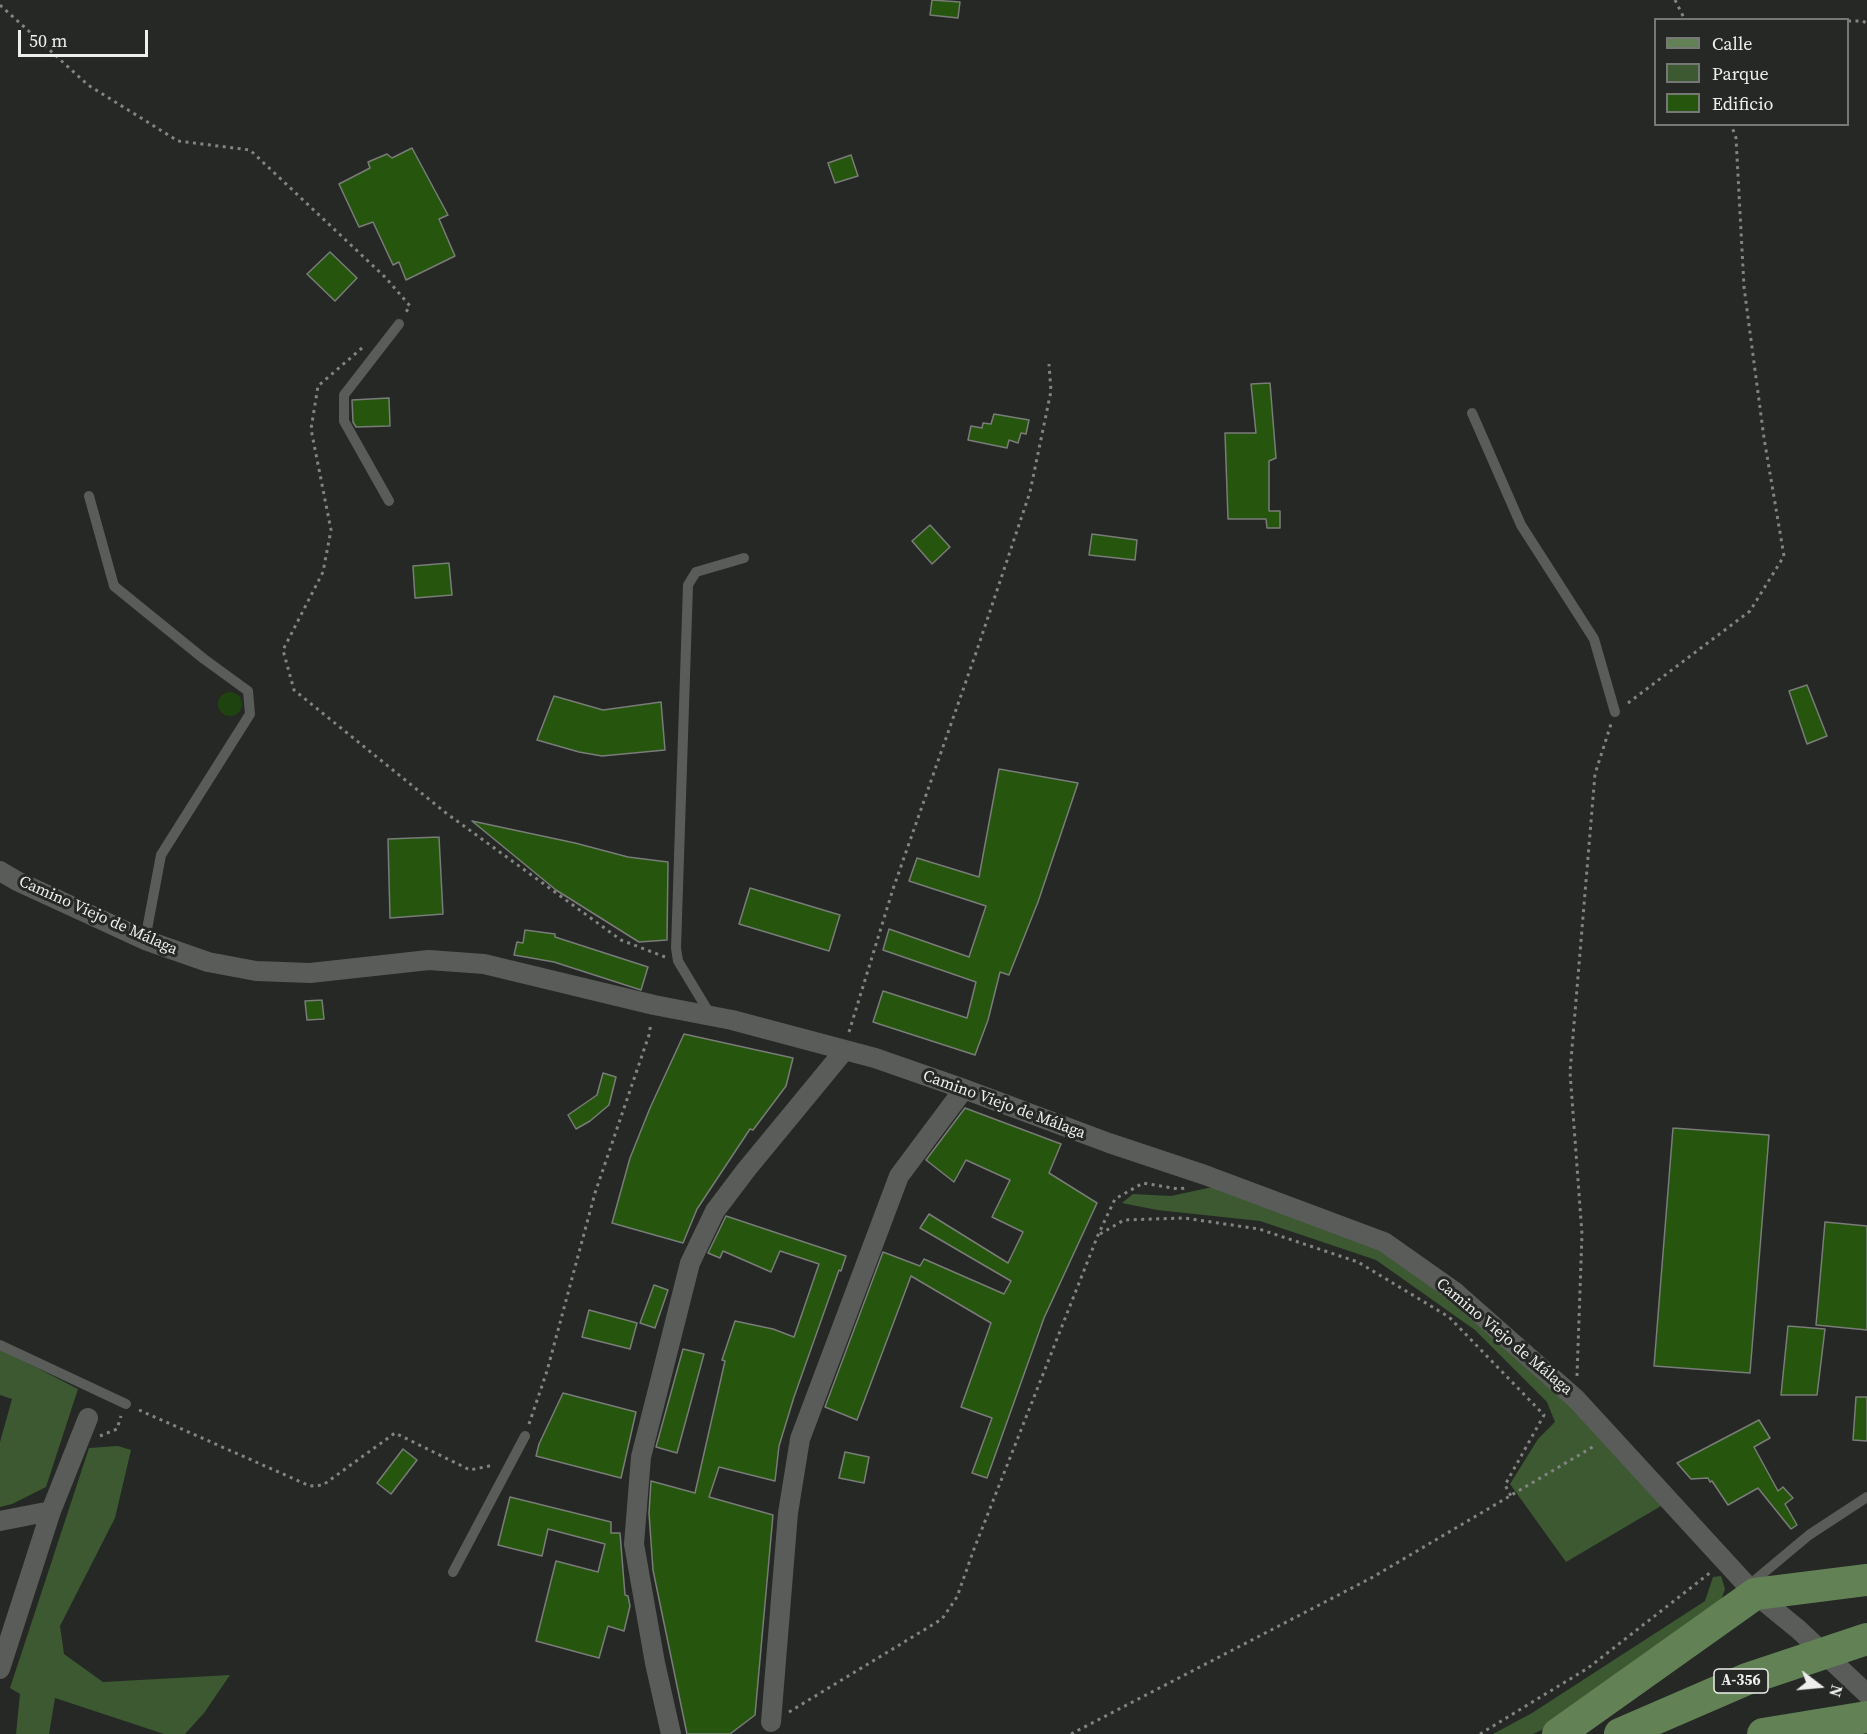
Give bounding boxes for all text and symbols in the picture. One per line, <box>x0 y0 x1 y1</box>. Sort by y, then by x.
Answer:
scale bar <box>21 18 152 56</box>
legend <box>1654 18 1849 126</box>
text: 50 m <box>29 28 67 53</box>
text: Calle <box>1712 31 1752 56</box>
text: Parque <box>1712 61 1769 86</box>
text: Edificio <box>1712 91 1773 116</box>
street label: Camino Viejo de Málaga <box>16 872 180 960</box>
street label: Camino Viejo de Málaga <box>920 1067 1088 1143</box>
street label: Camino Viejo de Málaga <box>1432 1274 1576 1400</box>
north arrow <box>1789 1656 1849 1716</box>
road number: A-356 <box>1714 1669 1768 1693</box>
text: N <box>1824 1682 1848 1700</box>

